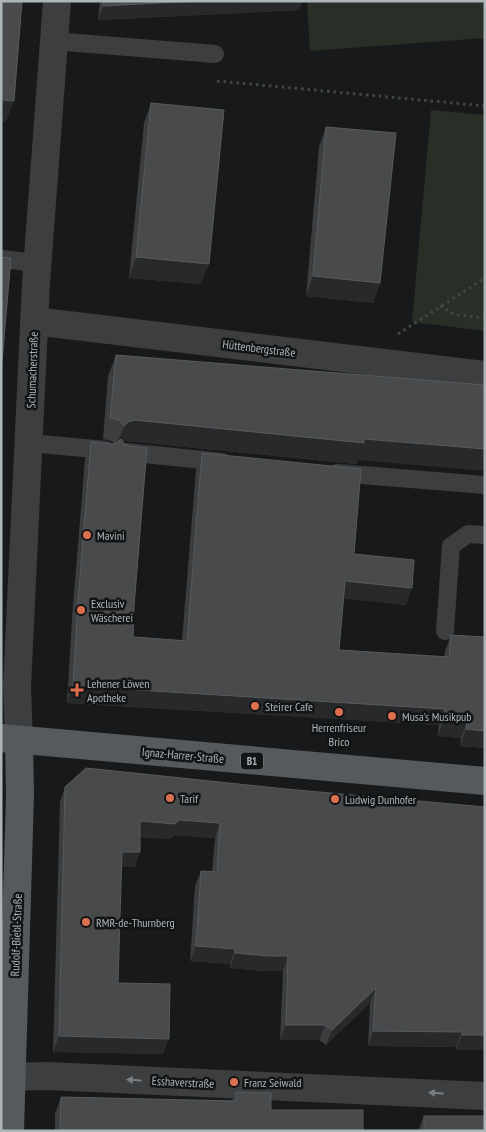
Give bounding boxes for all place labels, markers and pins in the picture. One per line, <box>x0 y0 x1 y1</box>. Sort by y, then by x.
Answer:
place label: Mavini <box>97 528 125 543</box>
marker: Mavini <box>81 529 93 541</box>
place label: Exclusiv Wäscherei <box>91 596 133 625</box>
marker: Exclusiv Wäscherei <box>75 604 87 616</box>
place label: Lehener Löwen Apotheke <box>87 676 149 705</box>
marker: Lehener Löwen Apotheke <box>71 684 83 696</box>
place label: Steirer Cafe <box>265 699 313 714</box>
marker: Steirer Cafe <box>249 700 261 712</box>
marker: Herrenfriseur Brico <box>333 706 345 718</box>
place label: Musa's Musikpub <box>402 709 472 724</box>
marker: Musa's Musikpub <box>386 710 398 722</box>
place label: Herrenfriseur Brico <box>312 720 367 749</box>
place label: Tarif <box>180 791 199 806</box>
marker: Tarif <box>164 792 176 804</box>
place label: Ludwig Dunhofer <box>345 792 417 807</box>
marker: Ludwig Dunhofer <box>329 793 341 805</box>
place label: RMR-de-Thurnberg <box>96 915 175 930</box>
marker: RMR-de-Thurnberg <box>80 916 92 928</box>
place label: Franz Seiwald <box>244 1075 301 1090</box>
marker: Franz Seiwald <box>228 1076 240 1088</box>

